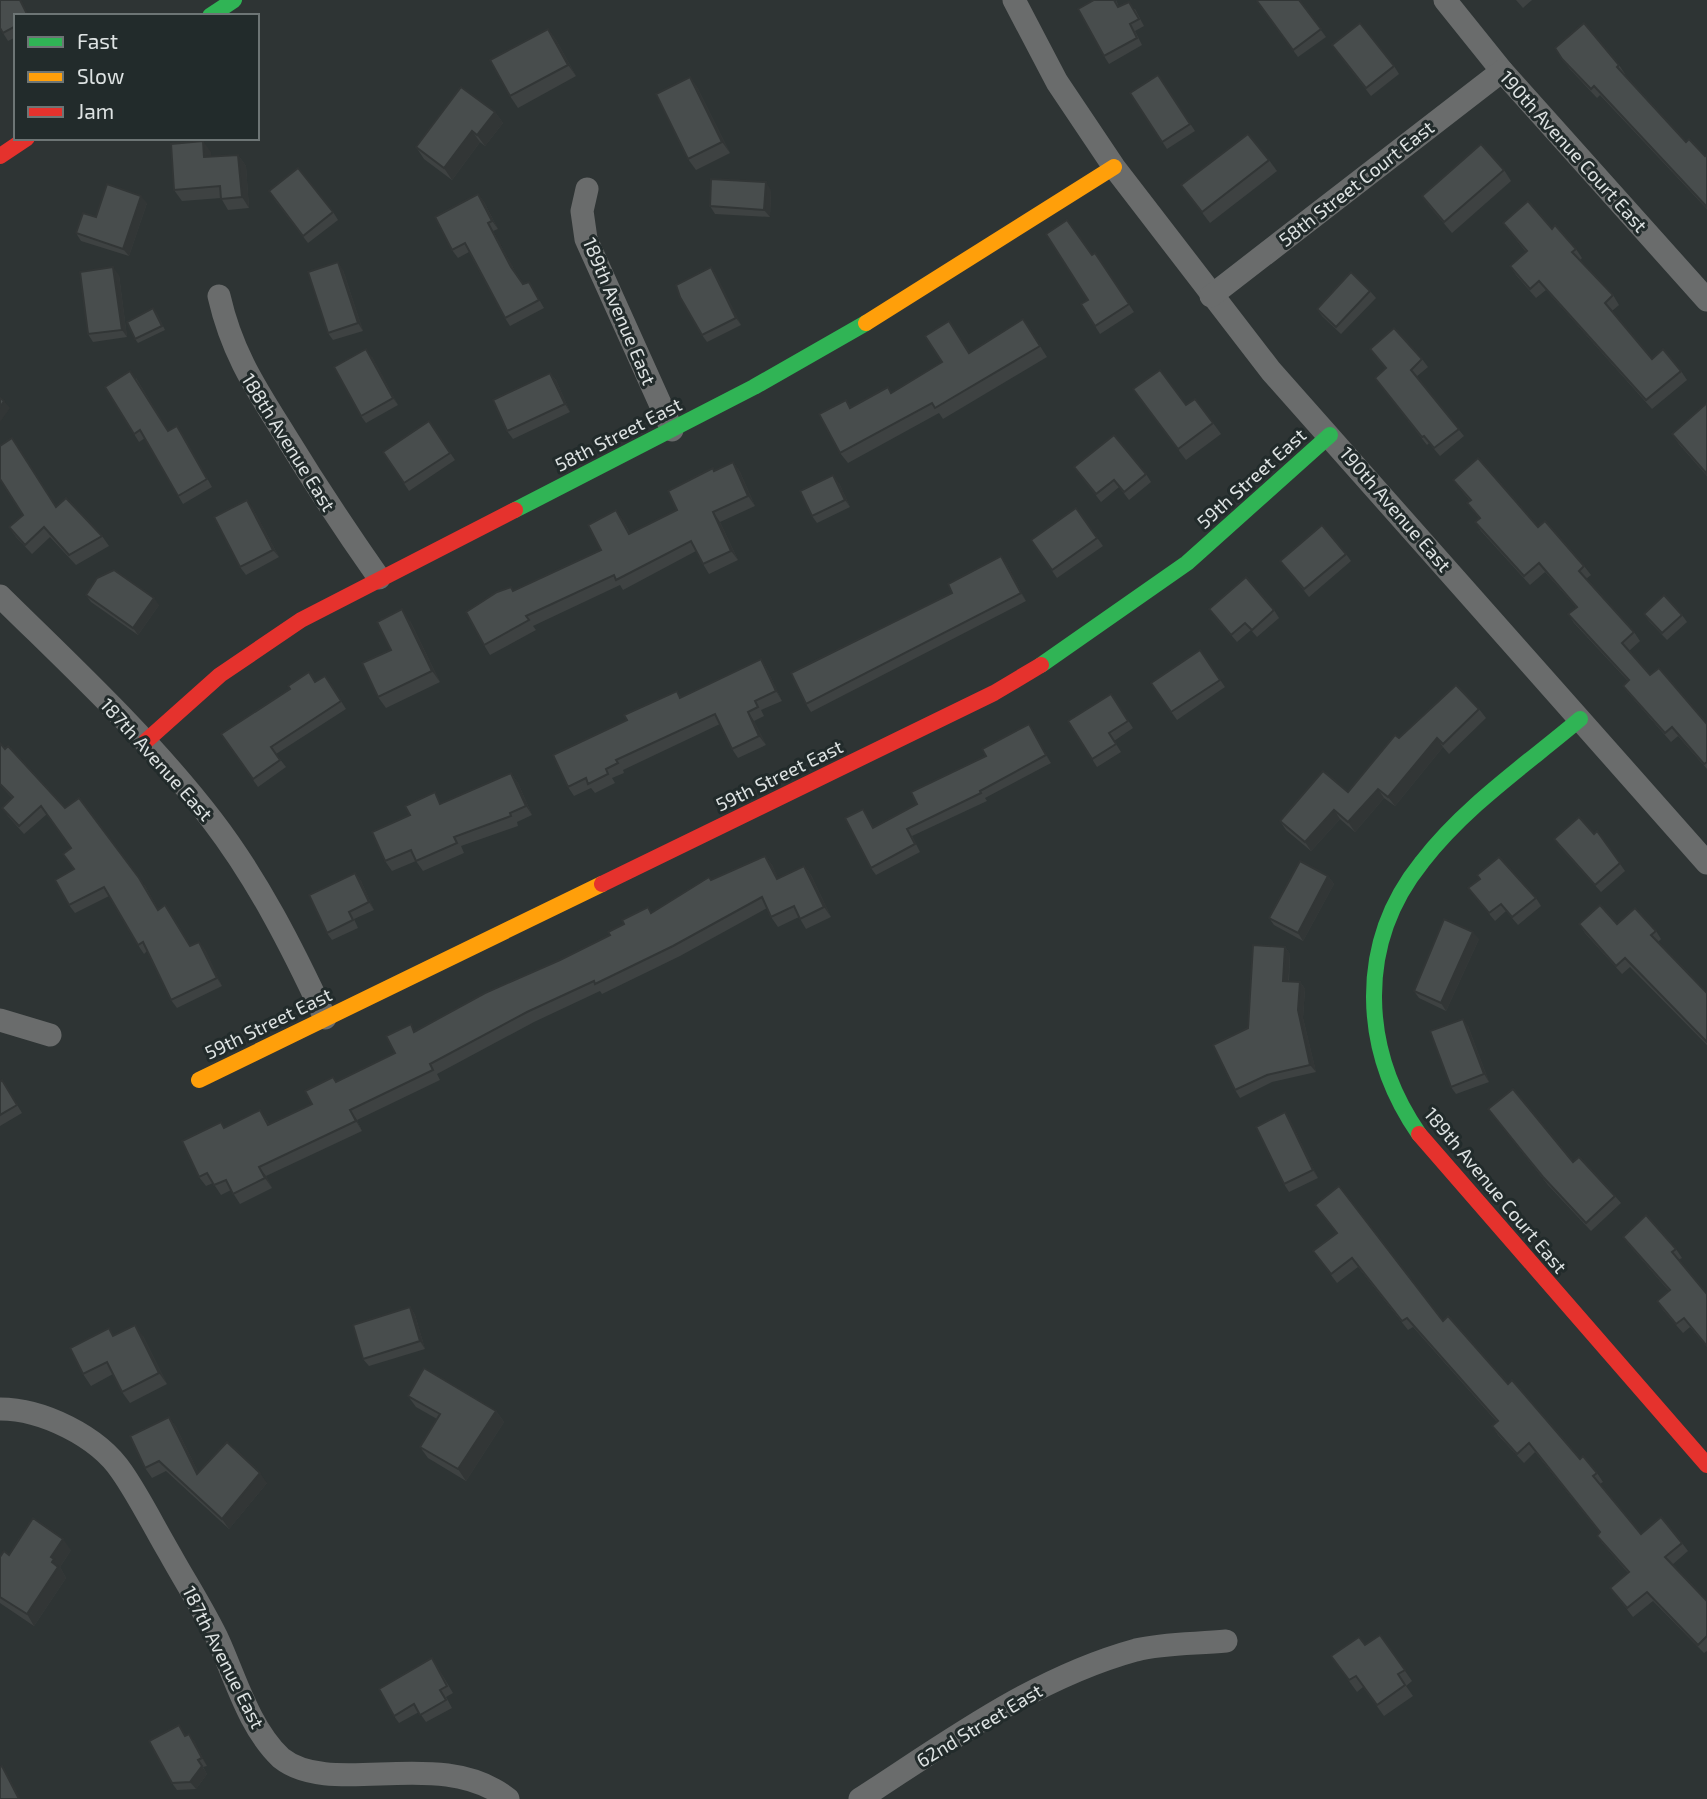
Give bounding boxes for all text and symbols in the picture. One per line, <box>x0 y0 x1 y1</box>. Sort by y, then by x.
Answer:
legend <box>14 14 259 140</box>
text: Fast <box>77 28 118 53</box>
text: Slow <box>77 63 124 88</box>
street label: 190th Avenue Court East <box>1495 66 1653 236</box>
text: Jam <box>77 98 114 123</box>
street label: 58th Street Court East <box>1274 115 1438 251</box>
street label: 189th Avenue East <box>579 234 661 388</box>
street label: 188th Avenue East <box>237 369 341 515</box>
street label: 58th Street East <box>551 392 685 476</box>
street label: 59th Street East <box>1192 423 1310 533</box>
street label: 190th Avenue East <box>1336 442 1456 576</box>
street label: 187th Avenue East <box>96 693 218 825</box>
street label: 59th Street East <box>712 734 846 816</box>
street label: 59th Street East <box>201 982 335 1064</box>
street label: 189th Avenue Court East <box>1420 1102 1572 1278</box>
street label: 187th Avenue East <box>178 1582 270 1732</box>
street label: 62nd Street East <box>912 1678 1046 1772</box>

